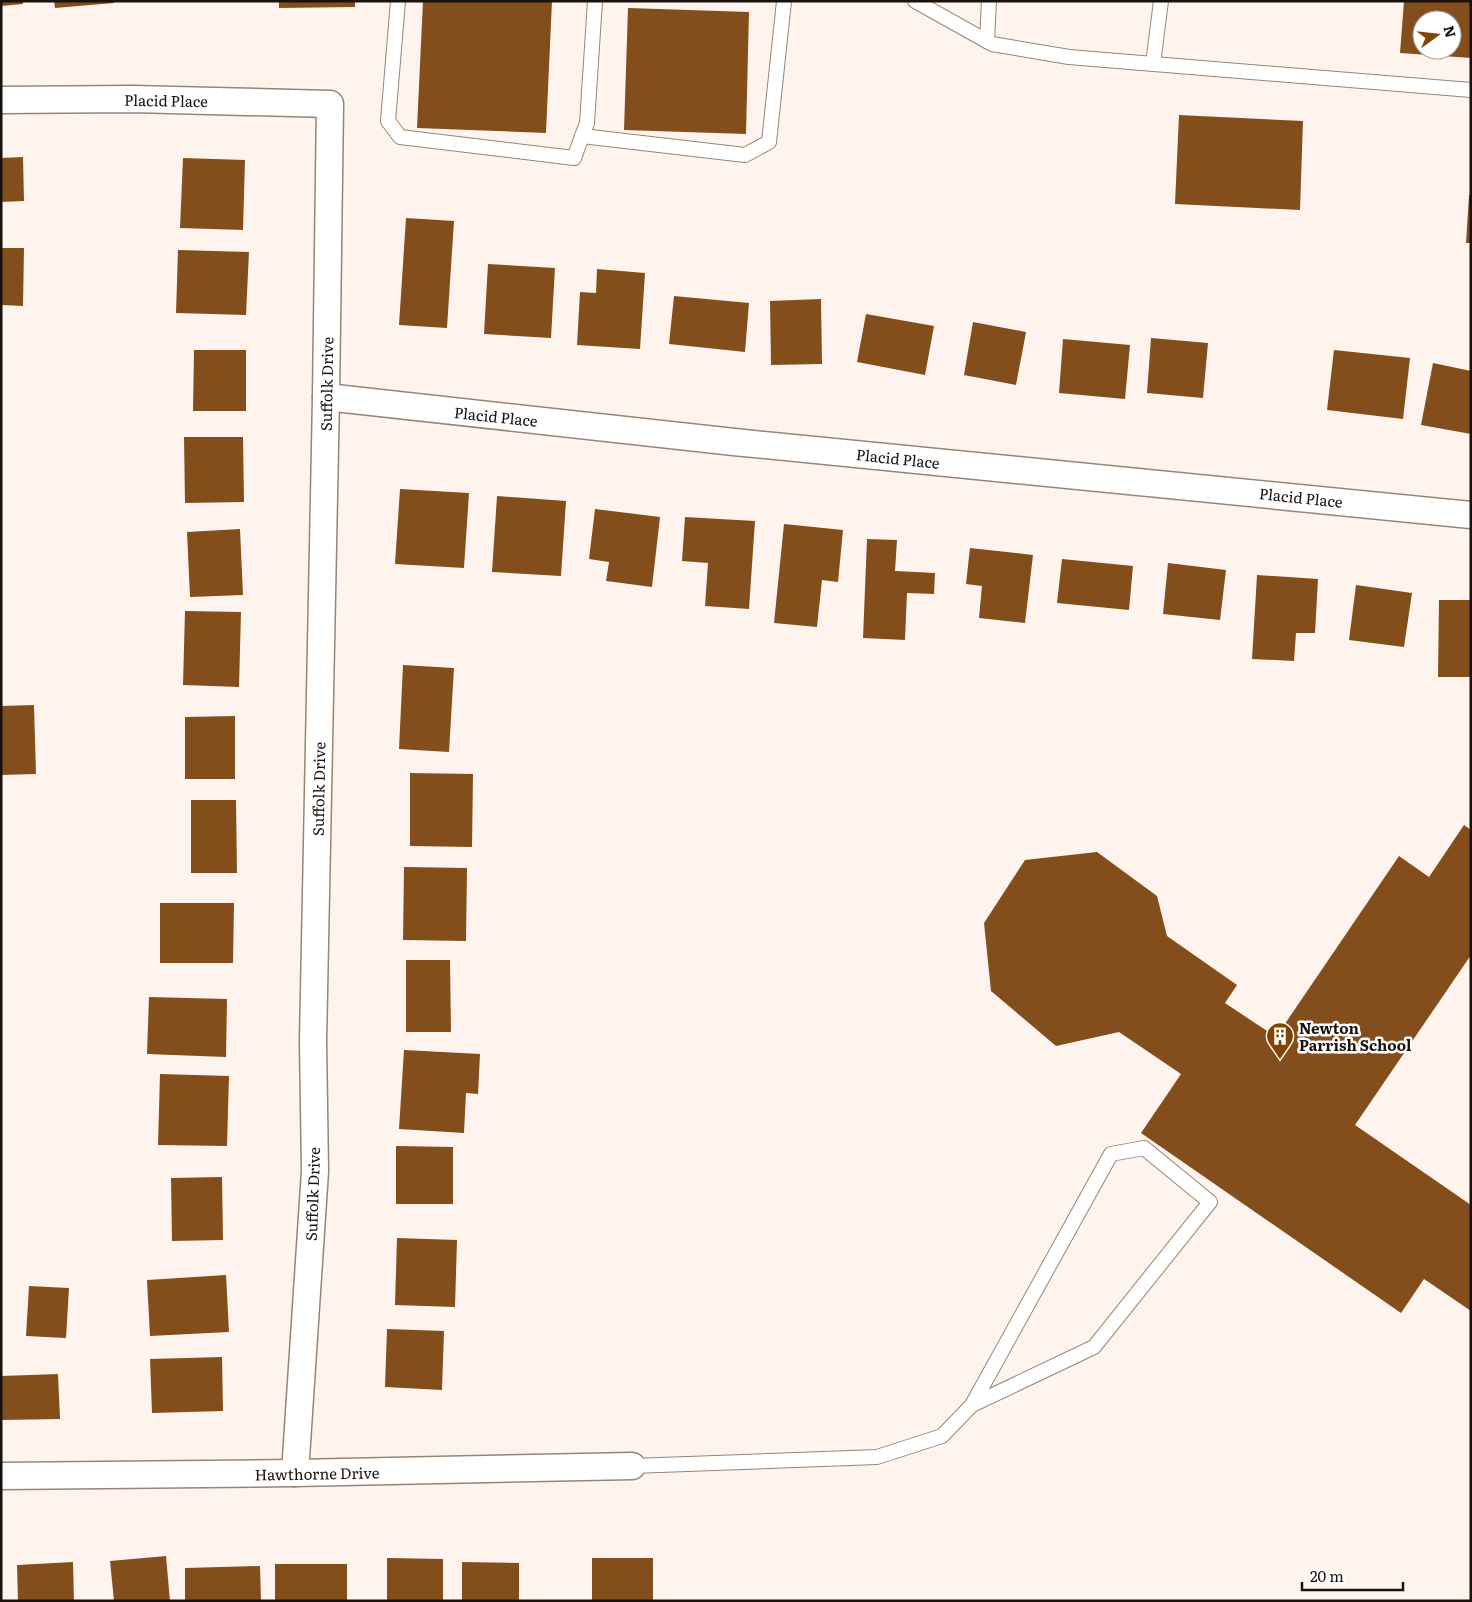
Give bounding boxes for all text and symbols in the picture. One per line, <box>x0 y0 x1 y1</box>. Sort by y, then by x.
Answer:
north arrow <box>1412 10 1462 60</box>
text: N <box>1439 23 1462 40</box>
street label: Placid Place <box>124 88 208 112</box>
street label: Suffolk Drive <box>314 337 338 431</box>
street label: Placid Place <box>453 400 539 432</box>
street label: Placid Place <box>855 442 941 474</box>
street label: Placid Place <box>1258 481 1344 513</box>
street label: Suffolk Drive <box>306 742 330 836</box>
place label: Newton Parrish School <box>1299 1016 1412 1056</box>
building icon: Newton Parrish School <box>1265 1021 1295 1060</box>
street label: Suffolk Drive <box>299 1146 325 1241</box>
street label: Hawthorne Drive <box>254 1460 380 1486</box>
scale bar <box>1302 1560 1403 1592</box>
text: 20 m <box>1310 1564 1344 1587</box>

